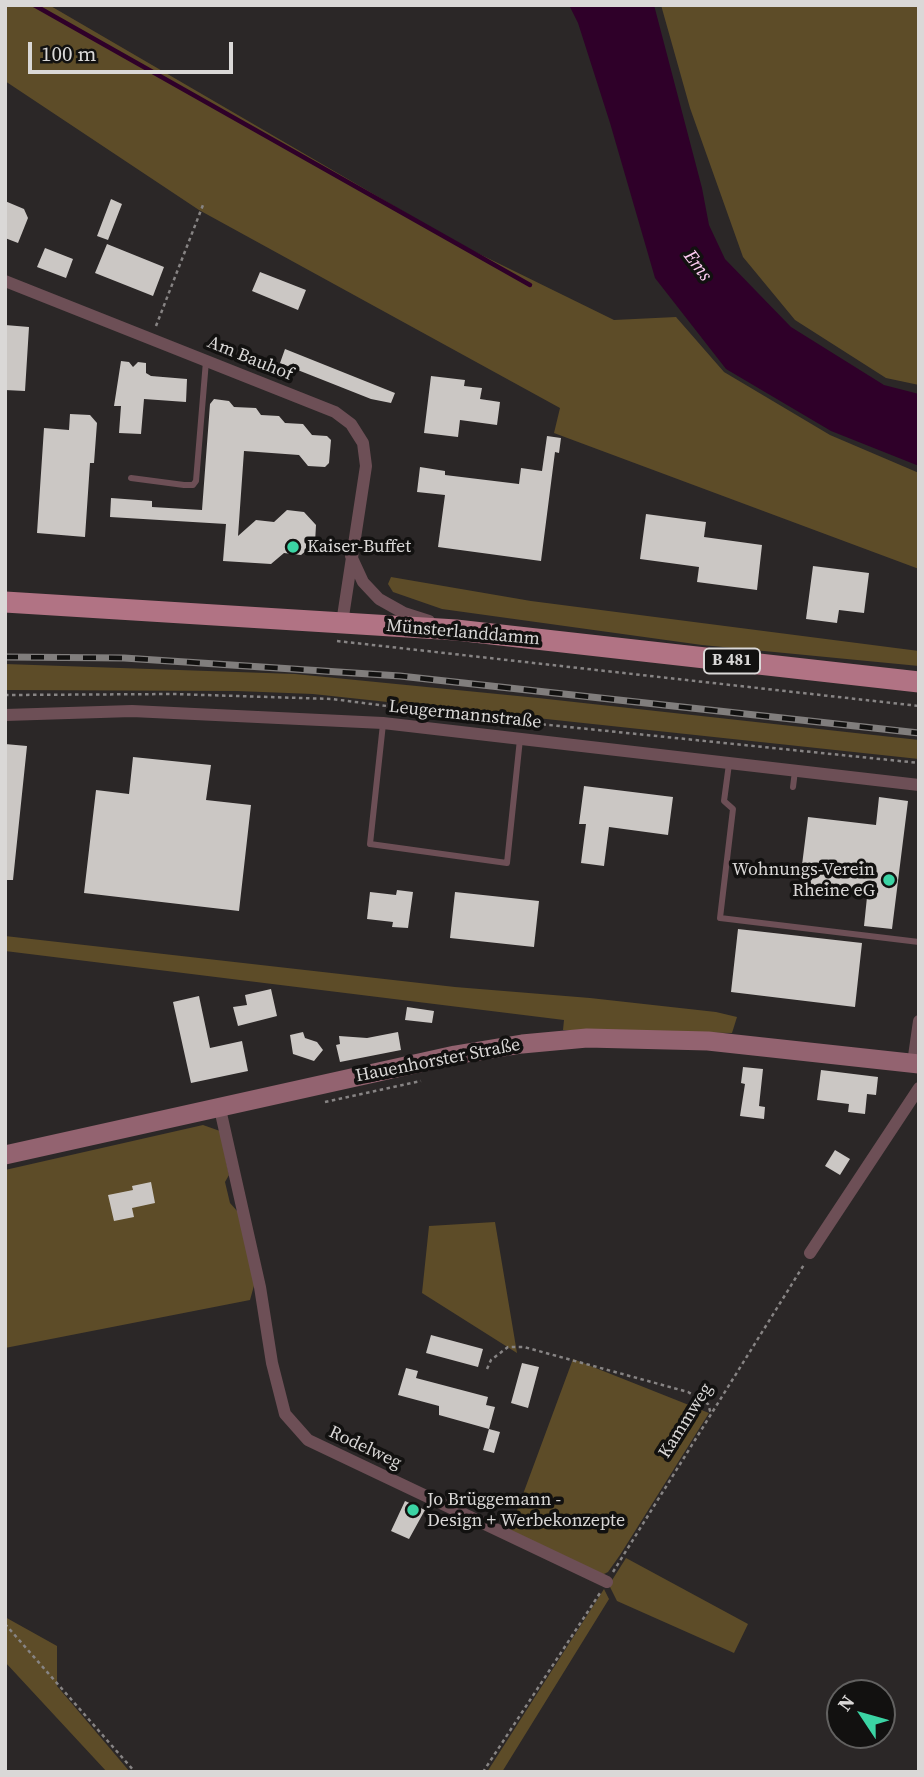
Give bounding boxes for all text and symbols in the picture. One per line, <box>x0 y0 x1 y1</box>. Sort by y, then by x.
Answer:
scale bar <box>32 28 236 72</box>
text: 100 m <box>41 39 96 68</box>
water label: Ems <box>678 246 716 286</box>
street label: Am Bauhof <box>204 332 296 386</box>
place label: Kaiser-Buffet <box>307 536 411 558</box>
marker: Kaiser-Buffet <box>285 539 301 555</box>
street label: Münsterlanddamm <box>385 616 541 650</box>
road number: B 481 <box>704 648 760 674</box>
street label: Leugermannstraße <box>388 696 542 734</box>
place label: Wohnungs-Verein Rheine eG <box>732 859 875 902</box>
marker: Wohnungs-Verein Rheine eG <box>881 872 897 888</box>
street label: Hauenhorster Straße <box>354 1034 522 1088</box>
street label: Kammweg <box>654 1379 718 1463</box>
street label: Rodelweg <box>325 1422 405 1474</box>
place label: Jo Brüggemann - Design + Werbekonzepte <box>427 1489 625 1532</box>
marker: Jo Brüggemann - Design + Werbekonzepte <box>405 1502 421 1518</box>
north arrow <box>826 1679 896 1749</box>
text: N <box>831 1690 860 1716</box>

